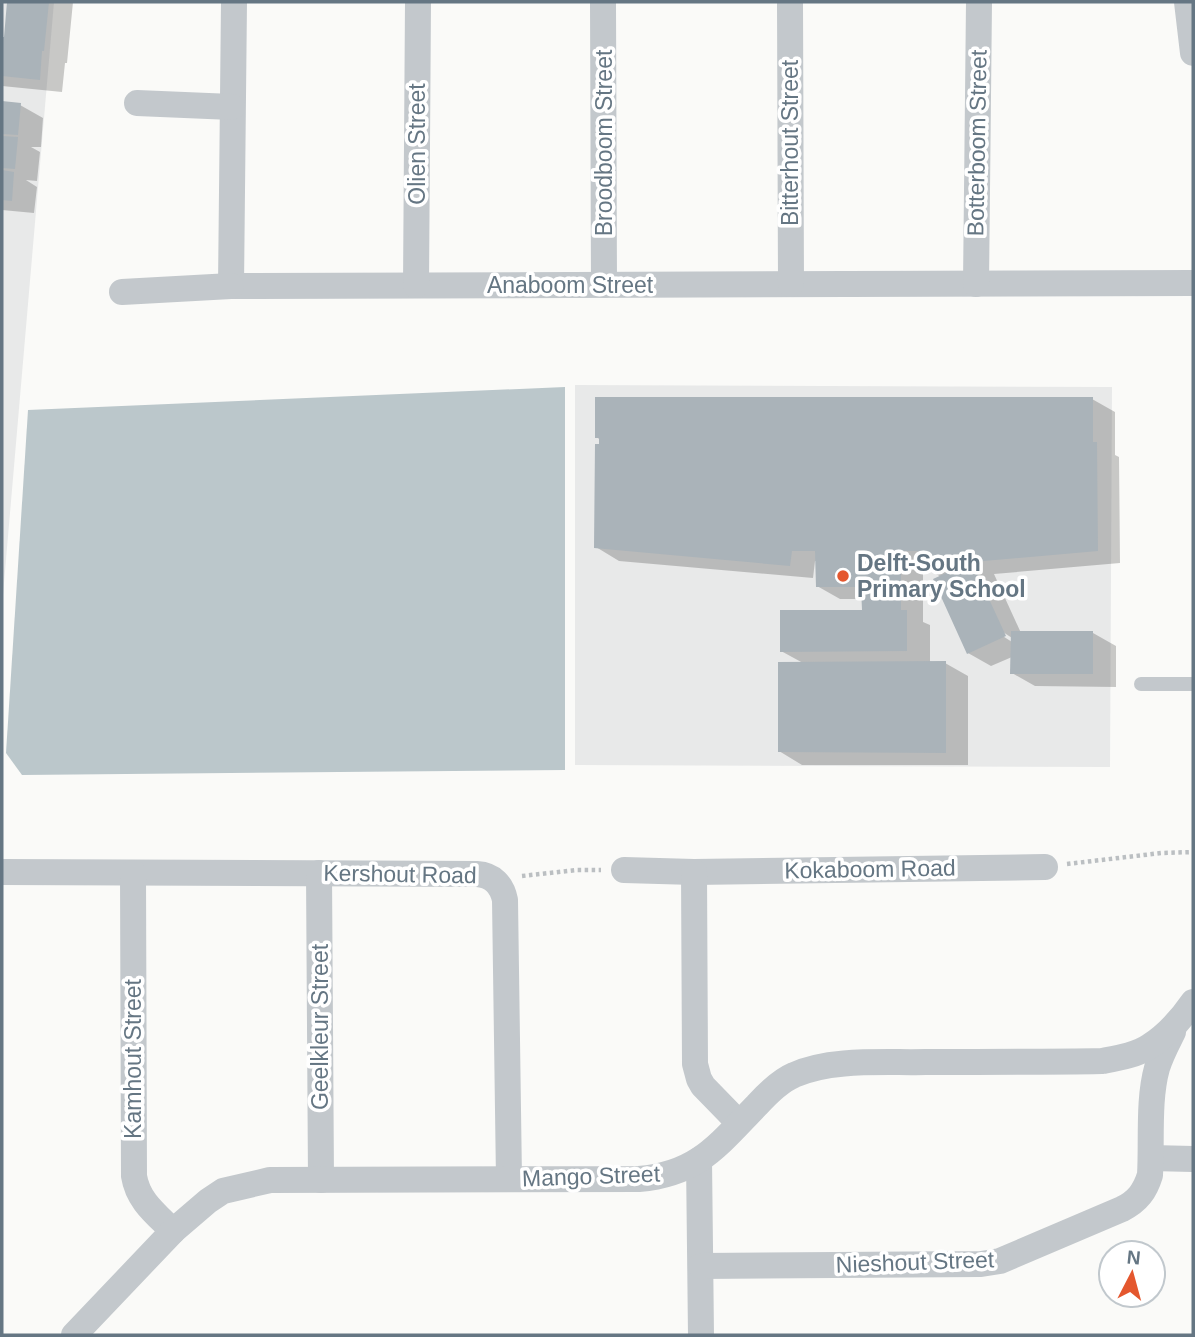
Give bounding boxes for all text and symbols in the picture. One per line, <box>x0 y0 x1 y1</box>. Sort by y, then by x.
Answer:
street label: Broodboom Street <box>591 49 617 236</box>
street label: Botterboom Street <box>962 49 992 237</box>
street label: Bitterhout Street <box>777 59 803 226</box>
street label: Olien Street <box>404 83 430 205</box>
street label: Anaboom Street <box>487 272 654 298</box>
place label: Delft-South Primary School <box>857 550 1026 602</box>
marker: Delft-South Primary School <box>835 568 851 584</box>
street label: Kokaboom Road <box>784 855 956 883</box>
street label: Kershout Road <box>323 860 477 888</box>
street label: Geelkleur Street <box>307 943 333 1110</box>
street label: Kamhout Street <box>120 978 146 1139</box>
street label: Mango Street <box>522 1161 661 1191</box>
north arrow <box>1097 1239 1167 1309</box>
street label: Nieshout Street <box>835 1246 995 1278</box>
text: N <box>1126 1246 1142 1269</box>

